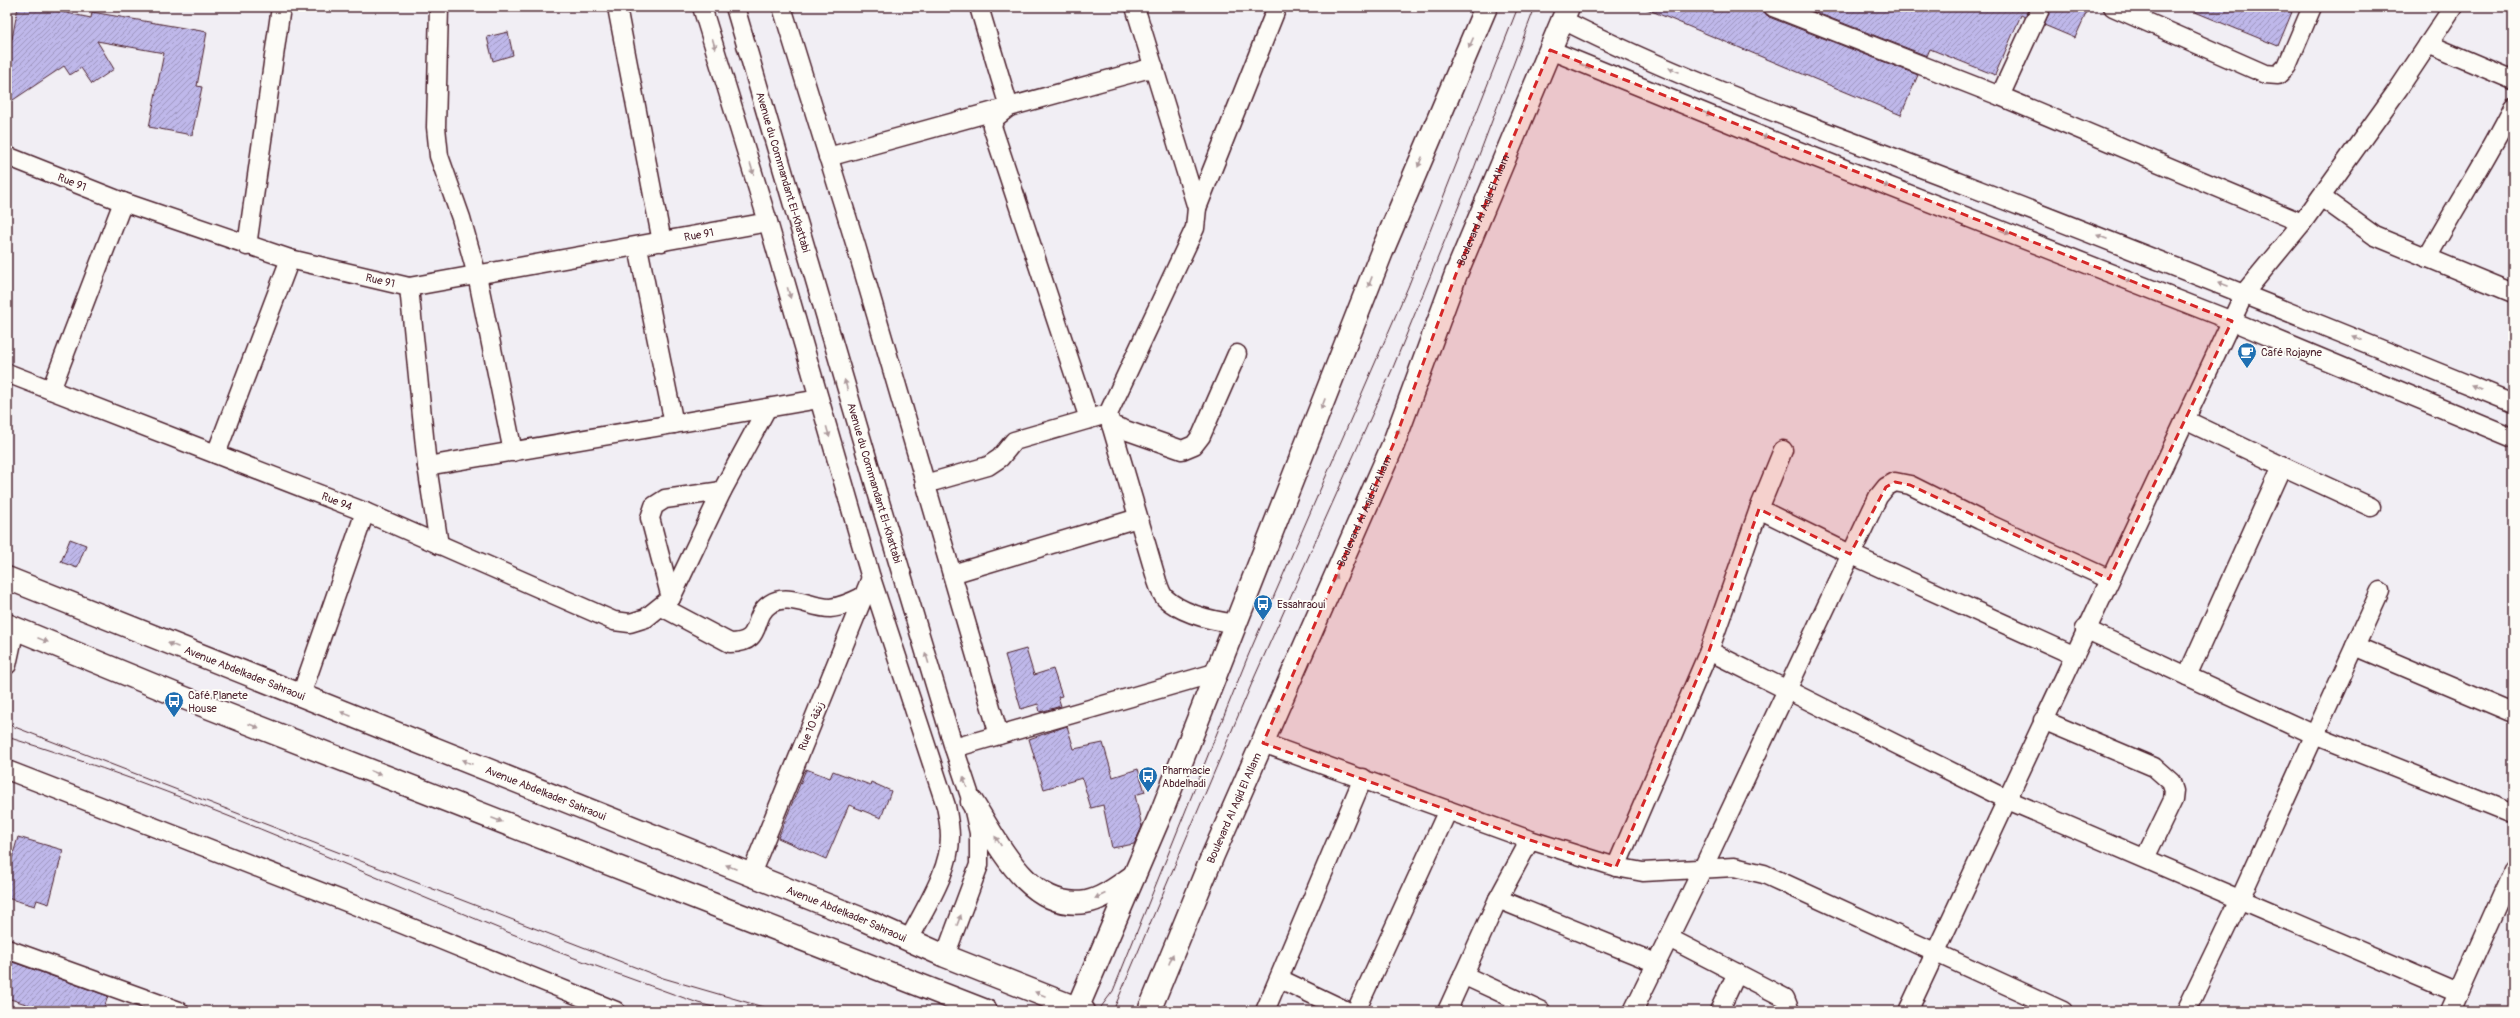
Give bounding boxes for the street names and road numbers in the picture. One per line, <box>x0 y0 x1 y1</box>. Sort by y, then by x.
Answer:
street label: Avenue du Commandant El-Khattabi <box>753 90 813 254</box>
street label: Boulevard Al Aqid El Allam <box>1454 152 1513 268</box>
street label: Rue 91 <box>56 171 88 194</box>
street label: Rue 91 <box>683 226 715 244</box>
street label: Rue 91 <box>364 271 396 290</box>
street label: Avenue du Commandant El-Khattabi <box>844 401 904 565</box>
street label: Boulevard Al Aqid El Allam <box>1334 454 1394 569</box>
street label: Rue 94 <box>320 490 355 514</box>
street label: Avenue Abdelkader Sahraoui <box>182 643 307 703</box>
street label: Rue 10 زنقة <box>796 700 827 753</box>
street label: Boulevard Al Aqid El Allam <box>1204 751 1264 865</box>
street label: Avenue Abdelkader Sahraoui <box>483 763 608 823</box>
street label: Avenue Abdelkader Sahraoui <box>784 884 908 945</box>

